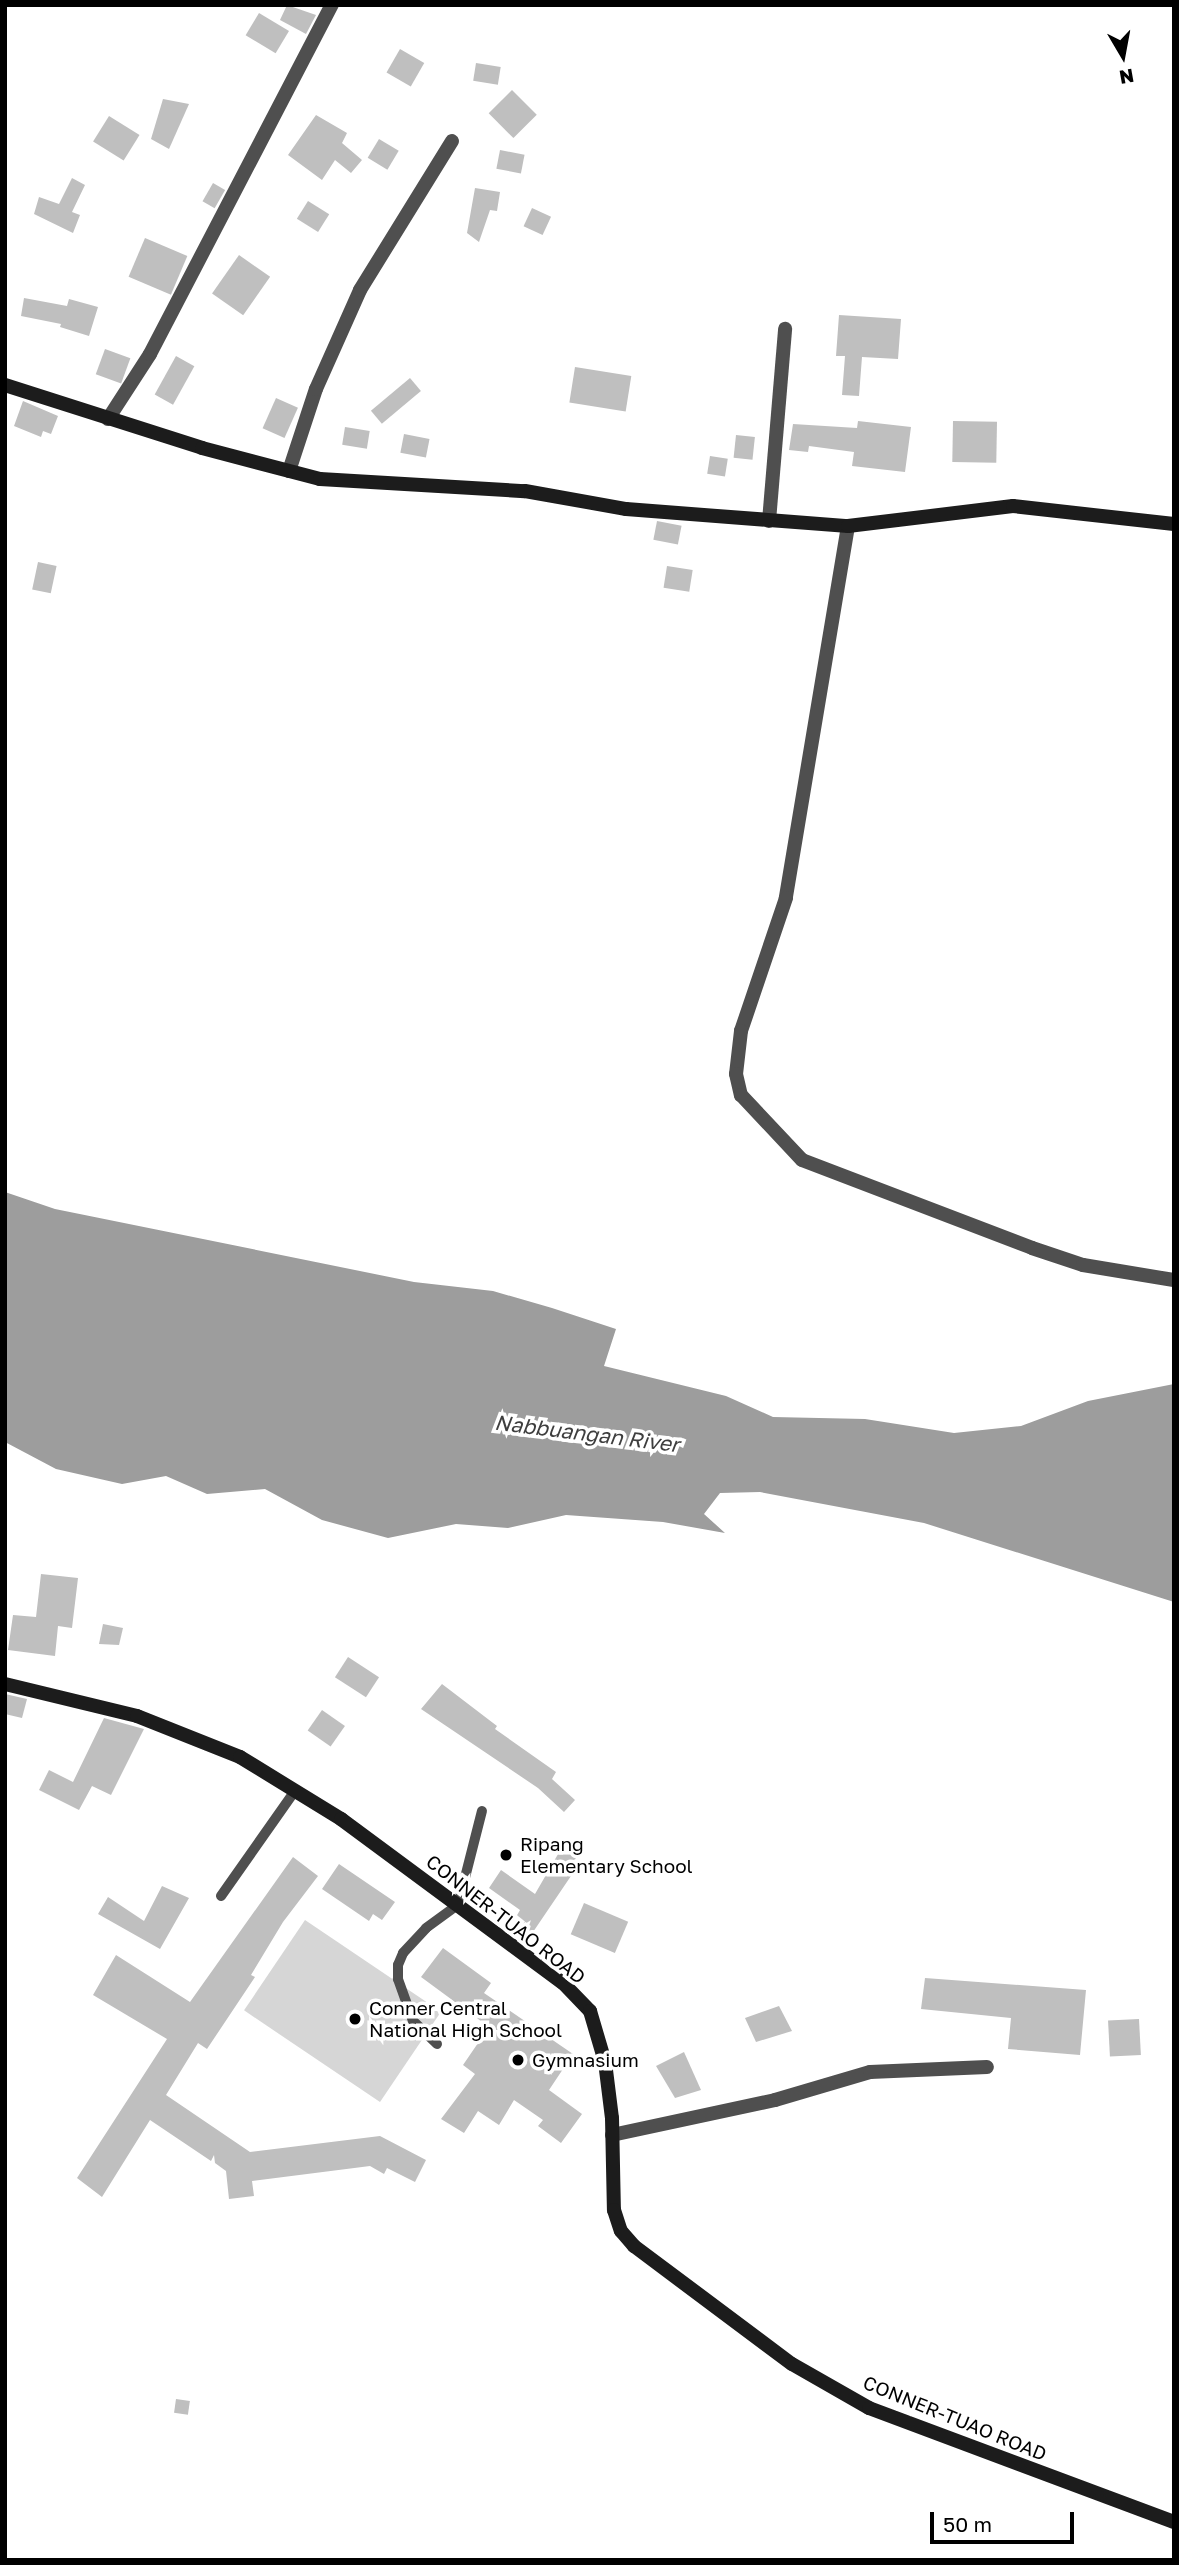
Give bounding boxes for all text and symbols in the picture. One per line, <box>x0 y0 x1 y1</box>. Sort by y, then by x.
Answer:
north arrow <box>1088 21 1158 91</box>
text: N <box>1118 65 1136 90</box>
water label: Nabbuangan River <box>493 1409 681 1457</box>
place label: Ripang Elementary School <box>520 1833 693 1877</box>
marker: Ripang Elementary School <box>498 1847 514 1863</box>
street label: CONNER-TUAO ROAD <box>422 1850 590 1988</box>
place label: Conner Central National High School <box>369 1997 562 2041</box>
marker: Conner Central National High School <box>347 2011 363 2027</box>
place label: Gymnasium <box>532 2049 639 2071</box>
marker: Gymnasium <box>510 2052 526 2068</box>
street label: CONNER-TUAO ROAD <box>860 2371 1050 2465</box>
scale bar <box>934 2498 1078 2542</box>
text: 50 m <box>943 2511 992 2537</box>

